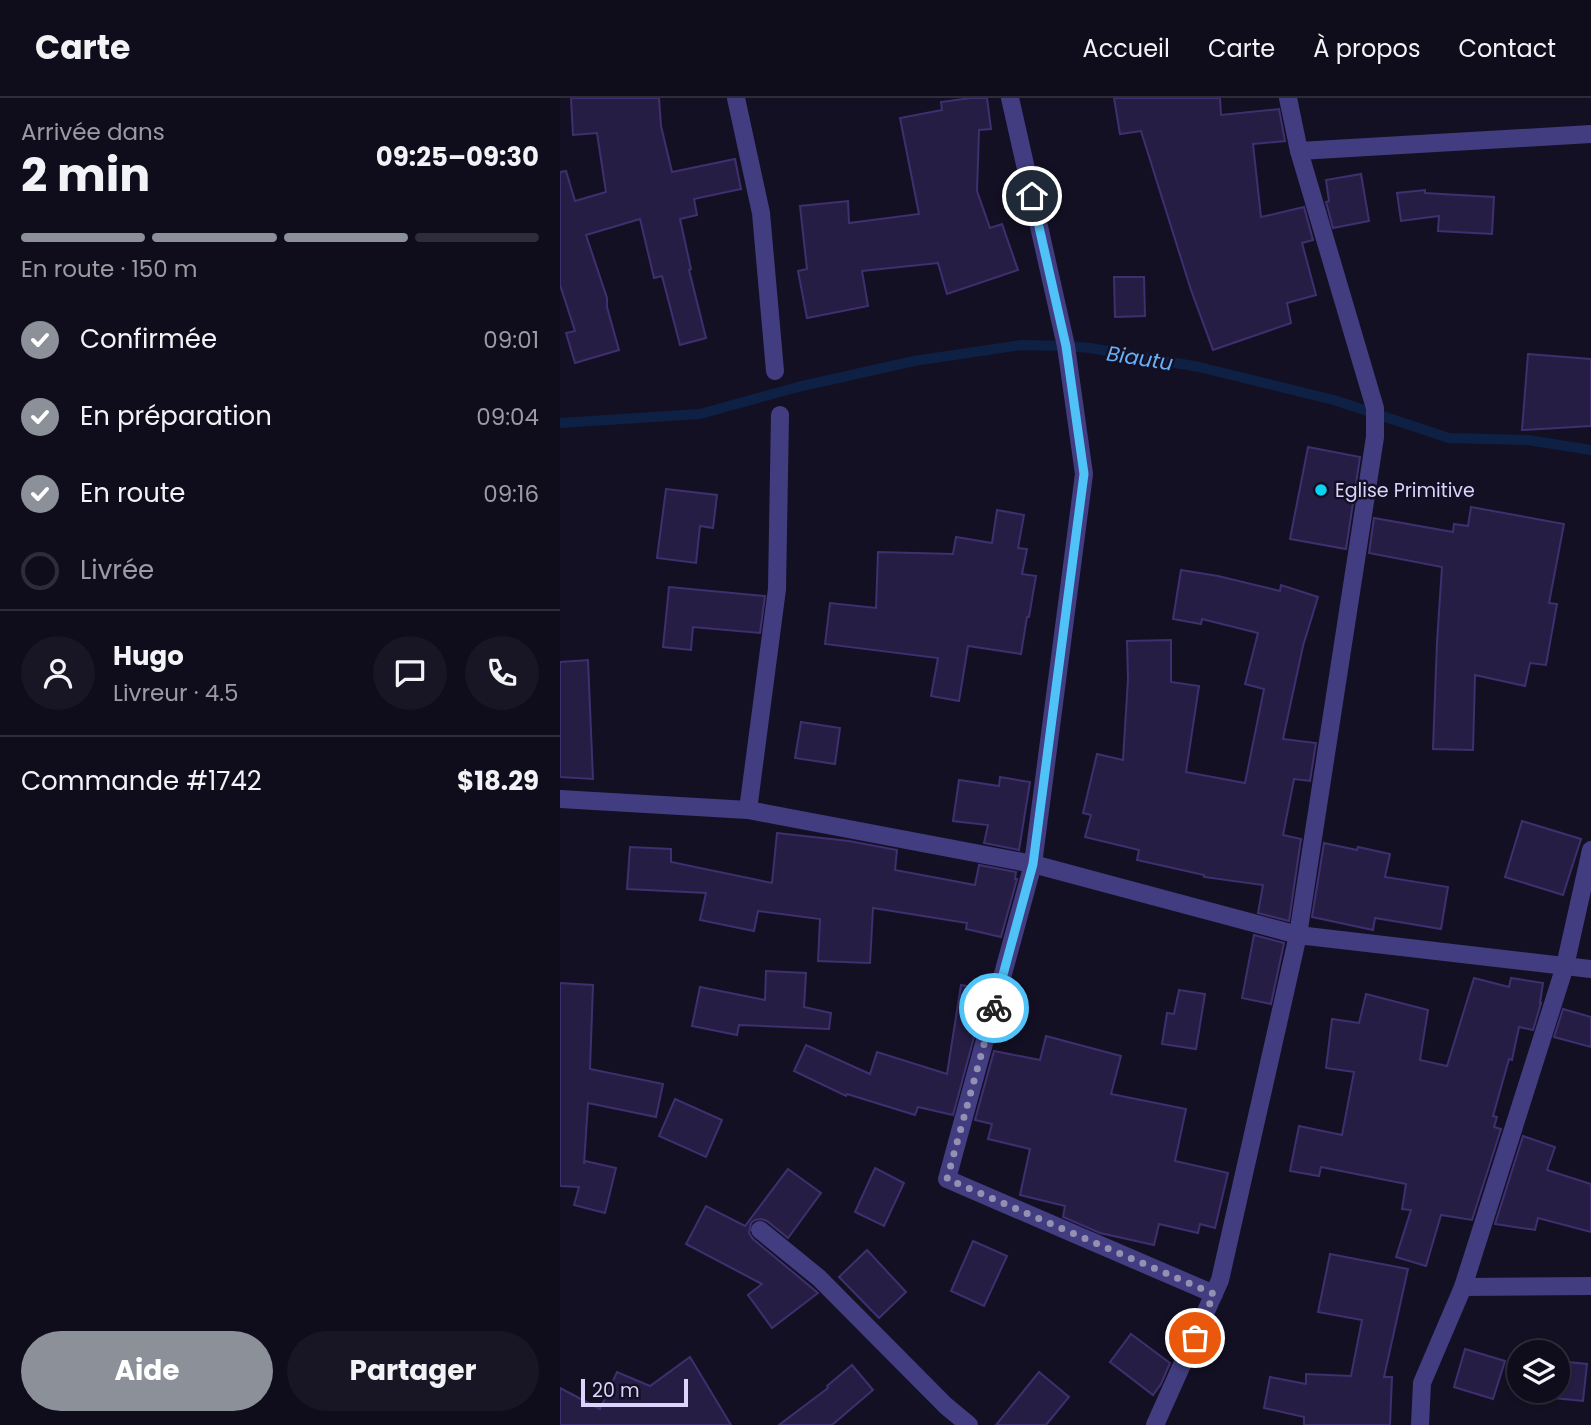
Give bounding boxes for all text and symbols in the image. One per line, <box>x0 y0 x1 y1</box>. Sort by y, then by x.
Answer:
text: Carte <box>35 24 130 71</box>
text: Accueil <box>1083 32 1170 65</box>
text: Carte <box>1208 32 1275 65</box>
text: À propos <box>1313 32 1420 65</box>
text: Contact <box>1458 32 1556 65</box>
text: Arrivée dans <box>21 116 165 148</box>
text: 09:25–09:30 <box>376 139 539 175</box>
text: 2 min <box>21 143 150 207</box>
pin <box>1002 166 1062 226</box>
icon: home <box>1013 177 1051 215</box>
text: En route · 150 m <box>21 253 198 285</box>
icon: check <box>21 321 59 359</box>
text: Confirmée <box>80 321 217 357</box>
text: 09:01 <box>483 324 539 356</box>
water label: Biautu <box>1105 338 1175 378</box>
icon: check <box>21 398 59 436</box>
text: En préparation <box>80 398 272 434</box>
text: 09:04 <box>476 401 539 433</box>
icon: check <box>21 475 59 513</box>
text: En route <box>80 475 185 511</box>
place label: Eglise Primitive <box>1335 477 1475 504</box>
text: 09:16 <box>483 478 539 510</box>
marker: Eglise Primitive <box>1313 482 1329 498</box>
text: Livrée <box>80 552 154 588</box>
button: person <box>21 636 95 710</box>
button: chat <box>373 636 447 710</box>
button: phone <box>465 636 539 710</box>
text: Hugo <box>113 638 184 674</box>
text: Livreur · 4.5 <box>113 677 239 709</box>
text: Commande #1742 <box>21 763 262 799</box>
text: $18.29 <box>457 763 539 799</box>
courier <box>959 973 1029 1043</box>
icon: bike <box>975 989 1013 1027</box>
pin <box>1165 1308 1225 1368</box>
icon: bag <box>1176 1319 1214 1357</box>
button: Aide <box>21 1331 273 1411</box>
button: Partager <box>287 1331 539 1411</box>
map controls <box>1507 1340 1570 1403</box>
button: layers <box>1507 1340 1570 1403</box>
scale bar <box>581 1376 688 1408</box>
text: 20 m <box>592 1377 640 1404</box>

